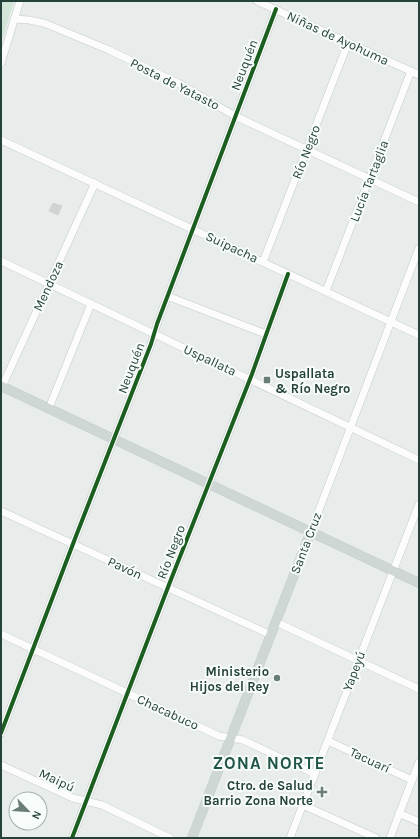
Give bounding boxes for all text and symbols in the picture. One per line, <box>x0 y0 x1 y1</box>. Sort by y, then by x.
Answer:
street label: Niñas de Ayohuma <box>285 8 391 68</box>
street label: Neuquén <box>227 37 262 93</box>
street label: Posta de Yatasto <box>128 55 222 113</box>
street label: Río Negro <box>289 123 323 181</box>
street label: Lucía Tartaglia <box>347 138 391 224</box>
street label: Suipacha <box>203 228 261 266</box>
street label: Mendoza <box>30 259 66 313</box>
street label: Neuquén <box>114 340 149 396</box>
street label: Uspallata <box>181 341 239 379</box>
place label: Uspallata & Río Negro <box>275 366 350 396</box>
marker: Uspallata & Río Negro <box>262 375 272 385</box>
street label: Santa Cruz <box>287 510 325 576</box>
street label: Río Negro <box>154 523 188 581</box>
street label: Pavón <box>106 554 144 582</box>
street label: Yapeyú <box>340 649 368 693</box>
place label: Ministerio Hijos del Rey <box>190 664 269 694</box>
marker: Ministerio Hijos del Rey <box>272 673 282 683</box>
street label: Chacabuco <box>135 691 201 733</box>
street label: Tacuarí <box>347 744 393 776</box>
district label: ZONA NORTE <box>212 753 326 773</box>
street label: Maipú <box>37 765 77 795</box>
place label: Ctro. de Salud Barrio Zona Norte <box>204 778 313 808</box>
marker: Ctro. de Salud Barrio Zona Norte <box>316 786 328 798</box>
north arrow <box>8 791 48 831</box>
text: N <box>29 809 44 821</box>

